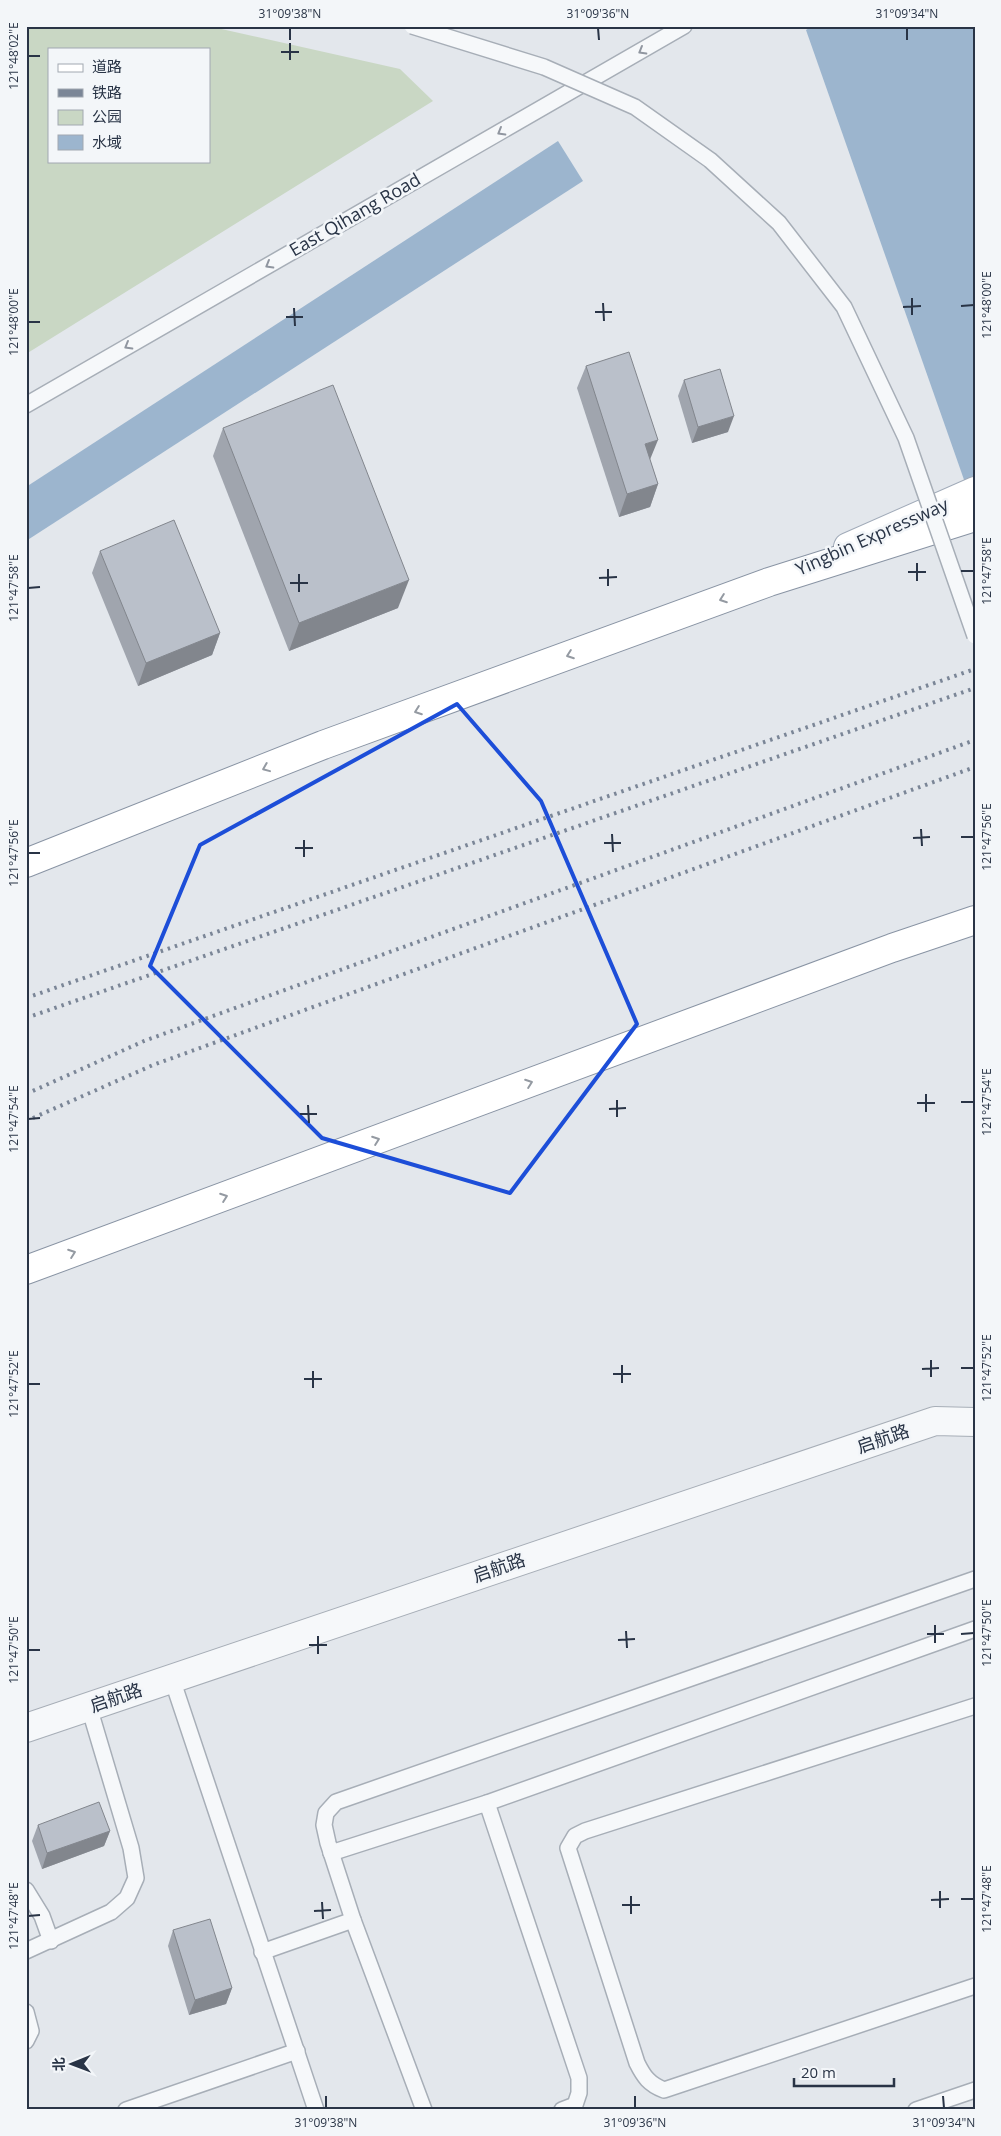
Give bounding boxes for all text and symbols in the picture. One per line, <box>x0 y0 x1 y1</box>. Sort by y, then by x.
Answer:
text: 31°09'38"N <box>259 5 321 22</box>
text: 31°09'36"N <box>567 5 629 22</box>
text: 31°09'34"N <box>876 5 938 22</box>
text: 121°48'02"E <box>5 22 22 90</box>
one-way arrow <box>638 44 647 54</box>
legend <box>48 48 210 162</box>
text: 道路 <box>92 56 122 76</box>
text: 铁路 <box>92 82 122 102</box>
text: 公园 <box>92 106 122 126</box>
one-way arrow <box>497 125 506 135</box>
text: 水域 <box>92 132 122 152</box>
street label: East Qihang Road <box>285 167 424 261</box>
one-way arrow <box>265 259 274 269</box>
text: 121°48'00"E <box>978 271 995 339</box>
text: 121°48'00"E <box>5 288 22 356</box>
one-way arrow <box>124 340 133 350</box>
street label: Yingbin Expressway <box>791 491 953 581</box>
text: 121°47'58"E <box>978 537 995 605</box>
text: 121°47'58"E <box>5 554 22 622</box>
one-way arrow <box>719 593 728 603</box>
one-way arrow <box>567 649 575 659</box>
one-way arrow <box>414 705 422 715</box>
one-way arrow <box>262 762 270 772</box>
text: 121°47'56"E <box>978 803 995 871</box>
text: 121°47'56"E <box>5 819 22 887</box>
text: 121°47'54"E <box>978 1068 995 1136</box>
one-way arrow <box>524 1079 533 1089</box>
text: 121°47'54"E <box>5 1085 22 1153</box>
one-way arrow <box>372 1136 380 1146</box>
one-way arrow <box>219 1193 228 1203</box>
one-way arrow <box>67 1249 76 1259</box>
text: 121°47'52"E <box>978 1334 995 1402</box>
text: 121°47'52"E <box>5 1350 22 1418</box>
street label: 启航路 <box>853 1418 912 1458</box>
street label: 启航路 <box>469 1547 528 1587</box>
text: 121°47'50"E <box>978 1599 995 1667</box>
text: 121°47'50"E <box>5 1616 22 1684</box>
street label: 启航路 <box>86 1677 145 1717</box>
text: 121°47'48"E <box>978 1865 995 1933</box>
text: 121°47'48"E <box>5 1882 22 1950</box>
north arrow <box>48 2038 98 2088</box>
scale bar <box>794 2056 894 2088</box>
text: 北 <box>49 2057 68 2071</box>
text: 20 m <box>801 2062 836 2082</box>
text: 31°09'38"N <box>295 2114 357 2131</box>
text: 31°09'36"N <box>604 2114 666 2131</box>
text: 31°09'34"N <box>913 2114 975 2131</box>

